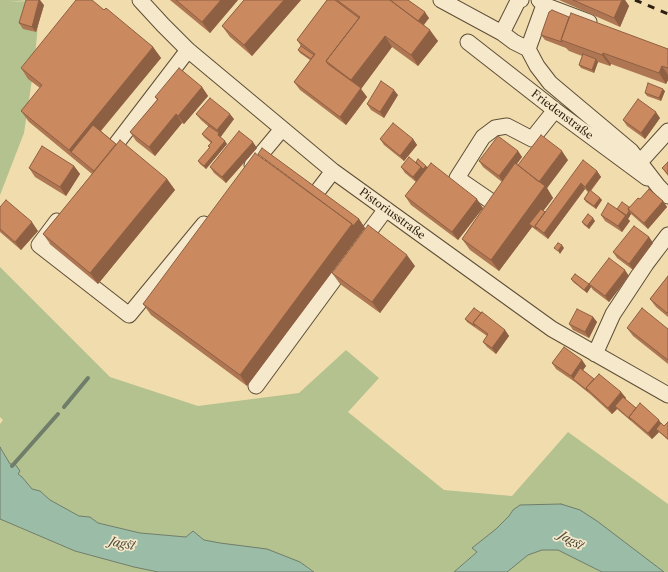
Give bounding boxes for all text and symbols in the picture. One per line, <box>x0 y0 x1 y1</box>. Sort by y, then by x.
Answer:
street label: Friedenstraße <box>529 88 595 142</box>
street label: Pistoriusstraße <box>356 186 428 242</box>
water label: Jagst <box>556 528 586 554</box>
water label: Jagst <box>108 534 136 554</box>

